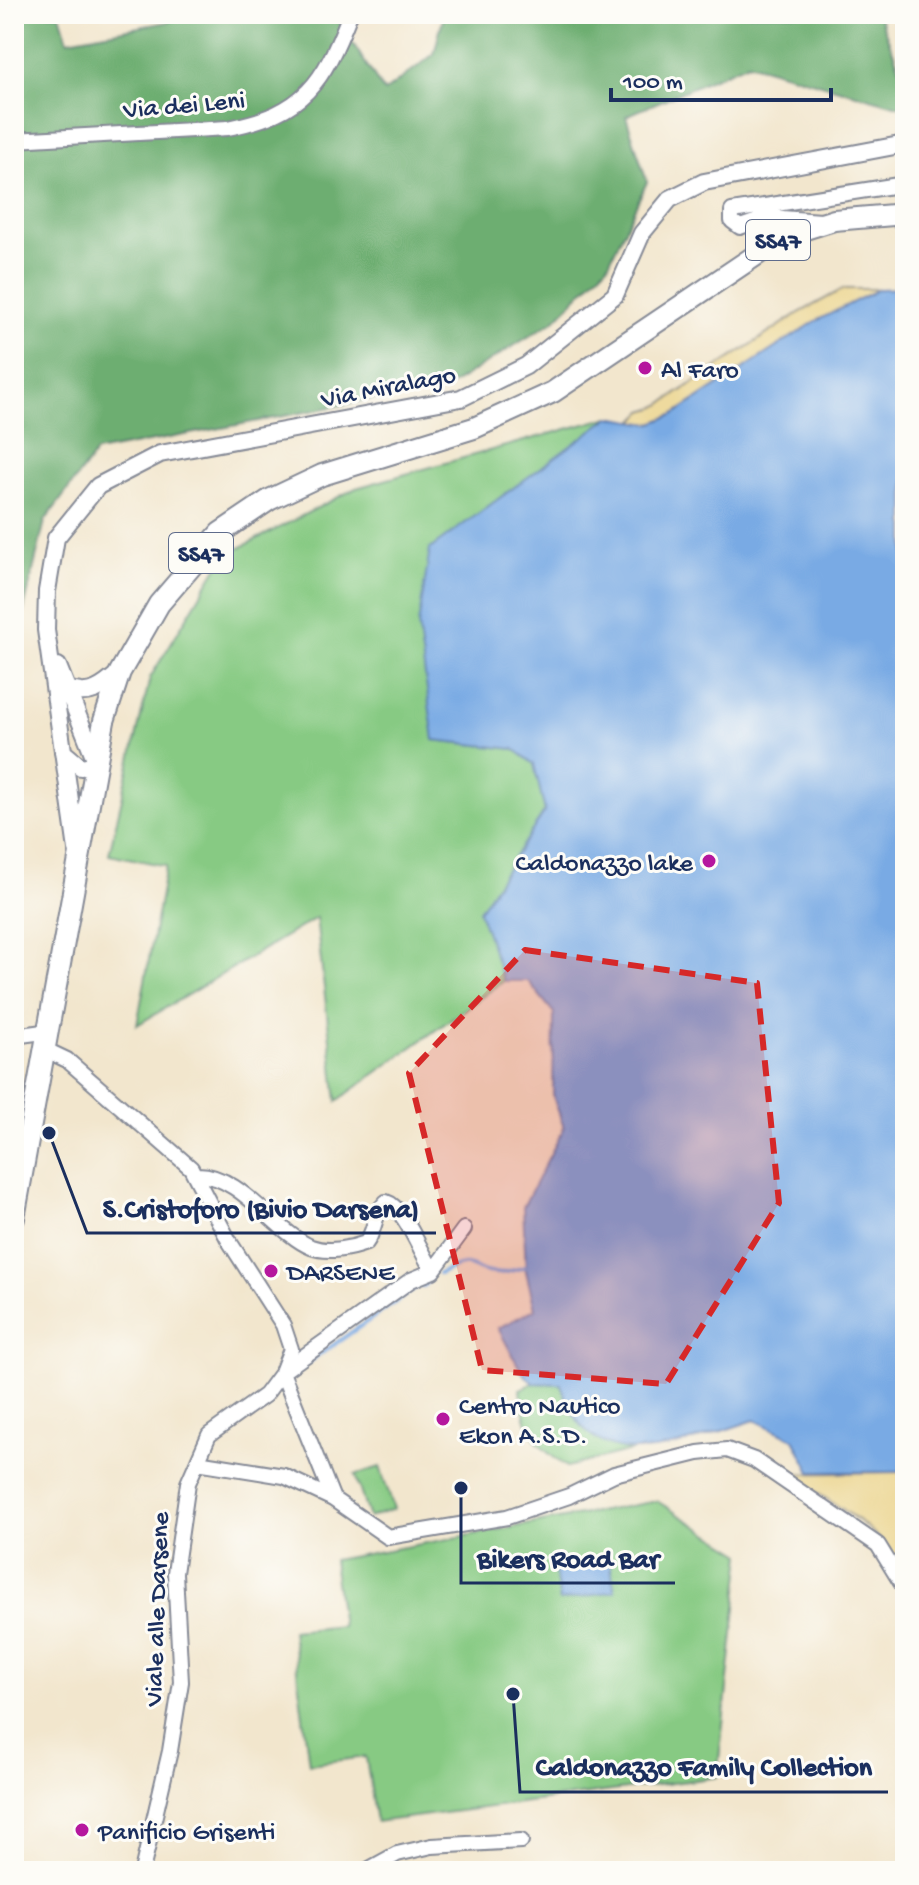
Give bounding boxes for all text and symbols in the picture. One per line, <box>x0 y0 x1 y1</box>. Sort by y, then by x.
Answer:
scale bar <box>611 52 831 102</box>
text: 100 m <box>622 69 683 98</box>
street label: Via dei Leni <box>121 87 247 128</box>
road number: SS47 <box>746 220 810 260</box>
place label: Al Faro <box>661 357 739 388</box>
marker: Al Faro <box>636 359 654 377</box>
street label: Via Miralago <box>318 361 459 418</box>
road number: SS47 <box>169 533 233 573</box>
place label: Caldonazzo lake <box>515 850 694 881</box>
marker: Caldonazzo lake <box>700 852 718 870</box>
callout: S.Cristoforo (Bivio Darsena) <box>87 1181 436 1233</box>
text: S.Cristoforo (Bivio Darsena) <box>103 1195 419 1228</box>
place label: DARSENE <box>285 1260 395 1291</box>
marker: DARSENE <box>262 1262 280 1280</box>
place label: Centro Nautico Ekon A.S.D. <box>459 1393 621 1454</box>
marker: Centro Nautico Ekon A.S.D. <box>434 1410 452 1428</box>
street label: Viale alle Darsene <box>141 1511 178 1708</box>
callout: Bikers Road Bar <box>461 1531 675 1583</box>
text: Bikers Road Bar <box>476 1545 662 1578</box>
callout: Caldonazzo Family Collection <box>520 1740 888 1792</box>
text: Caldonazzo Family Collection <box>536 1753 873 1786</box>
place label: Panificio Grisenti <box>97 1819 275 1850</box>
marker: Panificio Grisenti <box>73 1821 91 1839</box>

